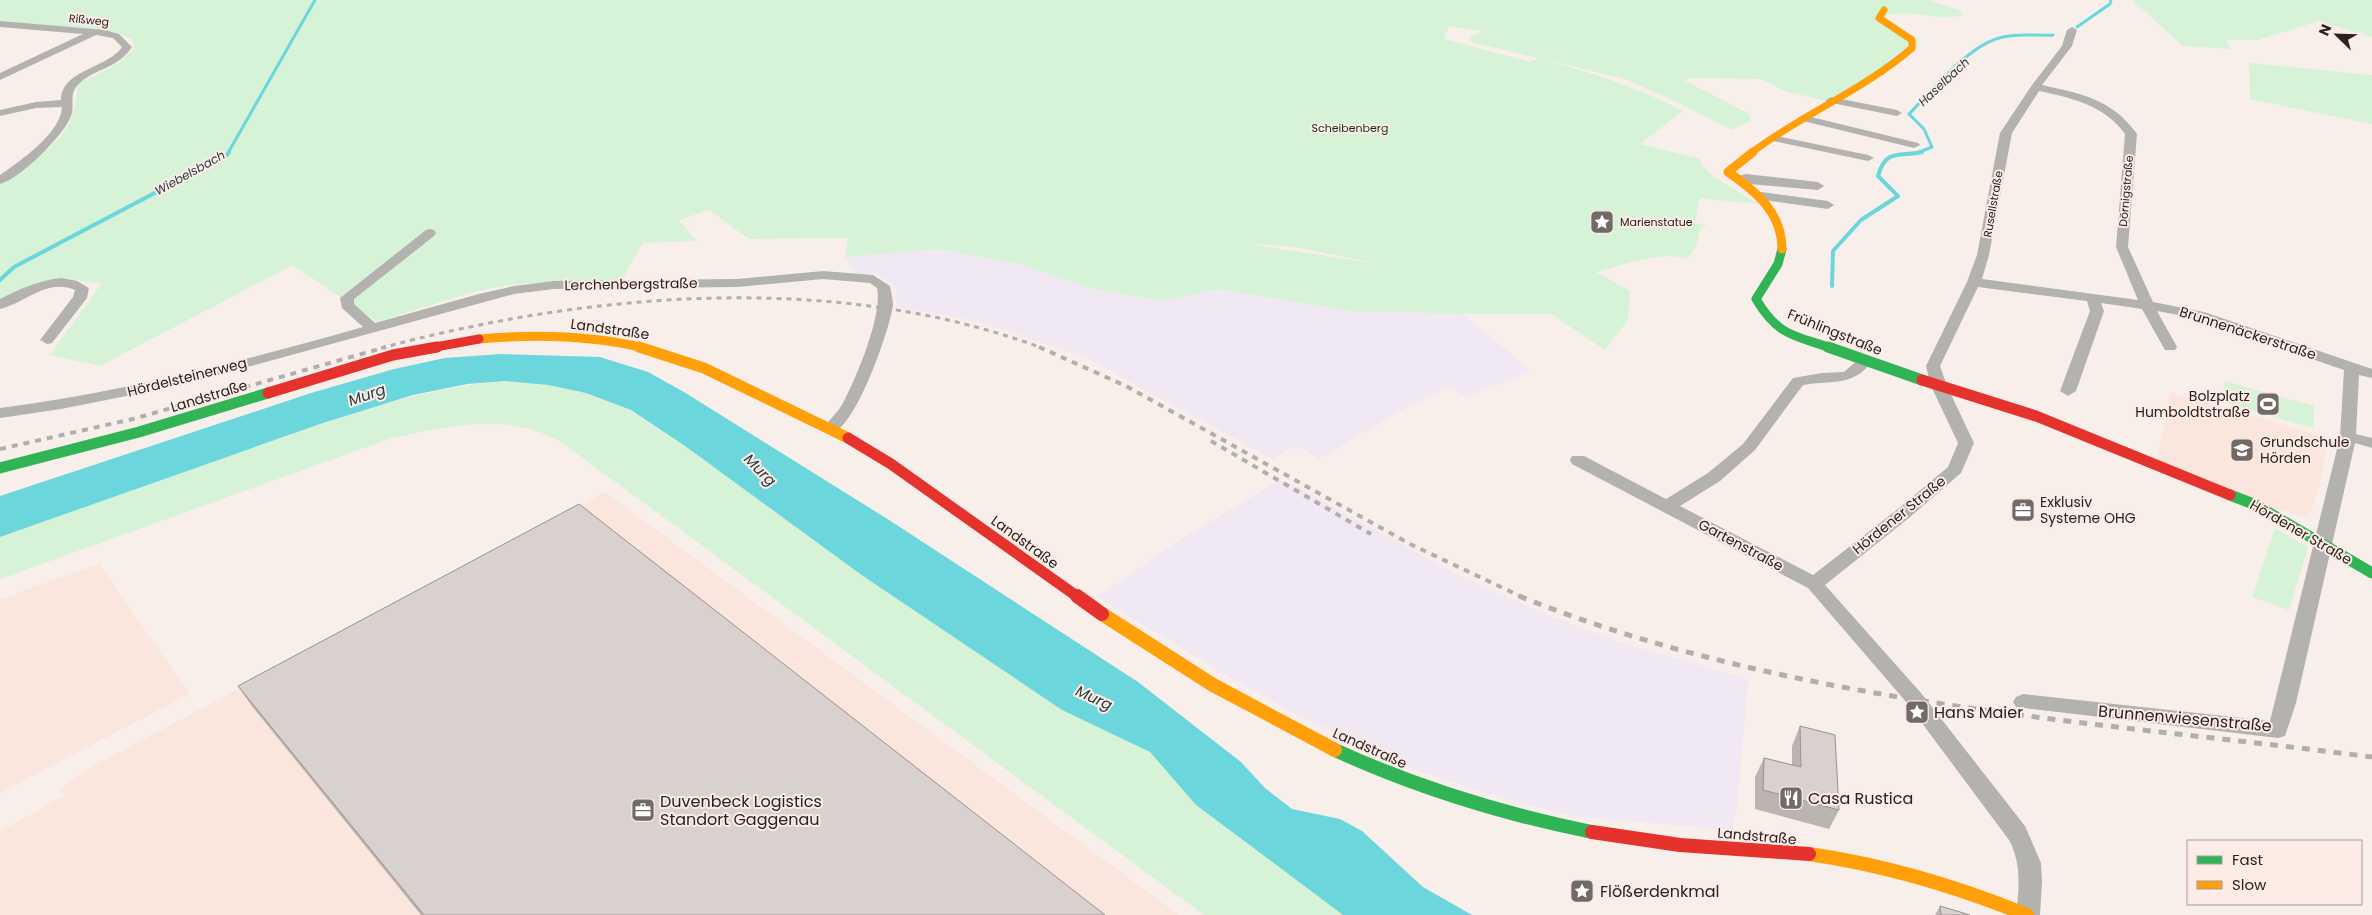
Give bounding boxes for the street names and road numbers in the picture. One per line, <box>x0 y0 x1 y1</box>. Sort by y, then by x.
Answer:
street label: Rißweg <box>68 10 110 30</box>
street label: Dörnigstraße <box>2115 154 2137 227</box>
street label: Rusellstraße <box>1979 169 2007 239</box>
street label: Lerchenbergstraße <box>564 273 698 295</box>
street label: Brunnenäckerstraße <box>2177 301 2319 365</box>
street label: Frühlingstraße <box>1785 304 1886 360</box>
street label: Landstraße <box>569 314 651 344</box>
street label: Hördelsteinerweg <box>125 352 249 402</box>
street label: Landstraße <box>168 375 250 417</box>
street label: Hördener Straße <box>1848 471 1950 559</box>
street label: Hördener Straße <box>2246 495 2356 570</box>
street label: Landstraße <box>987 511 1063 574</box>
street label: Gartenstraße <box>1695 514 1787 576</box>
street label: Brunnenwiesenstraße <box>2097 699 2273 738</box>
street label: Landstraße <box>1330 723 1411 773</box>
street label: Landstraße <box>1717 823 1798 849</box>

